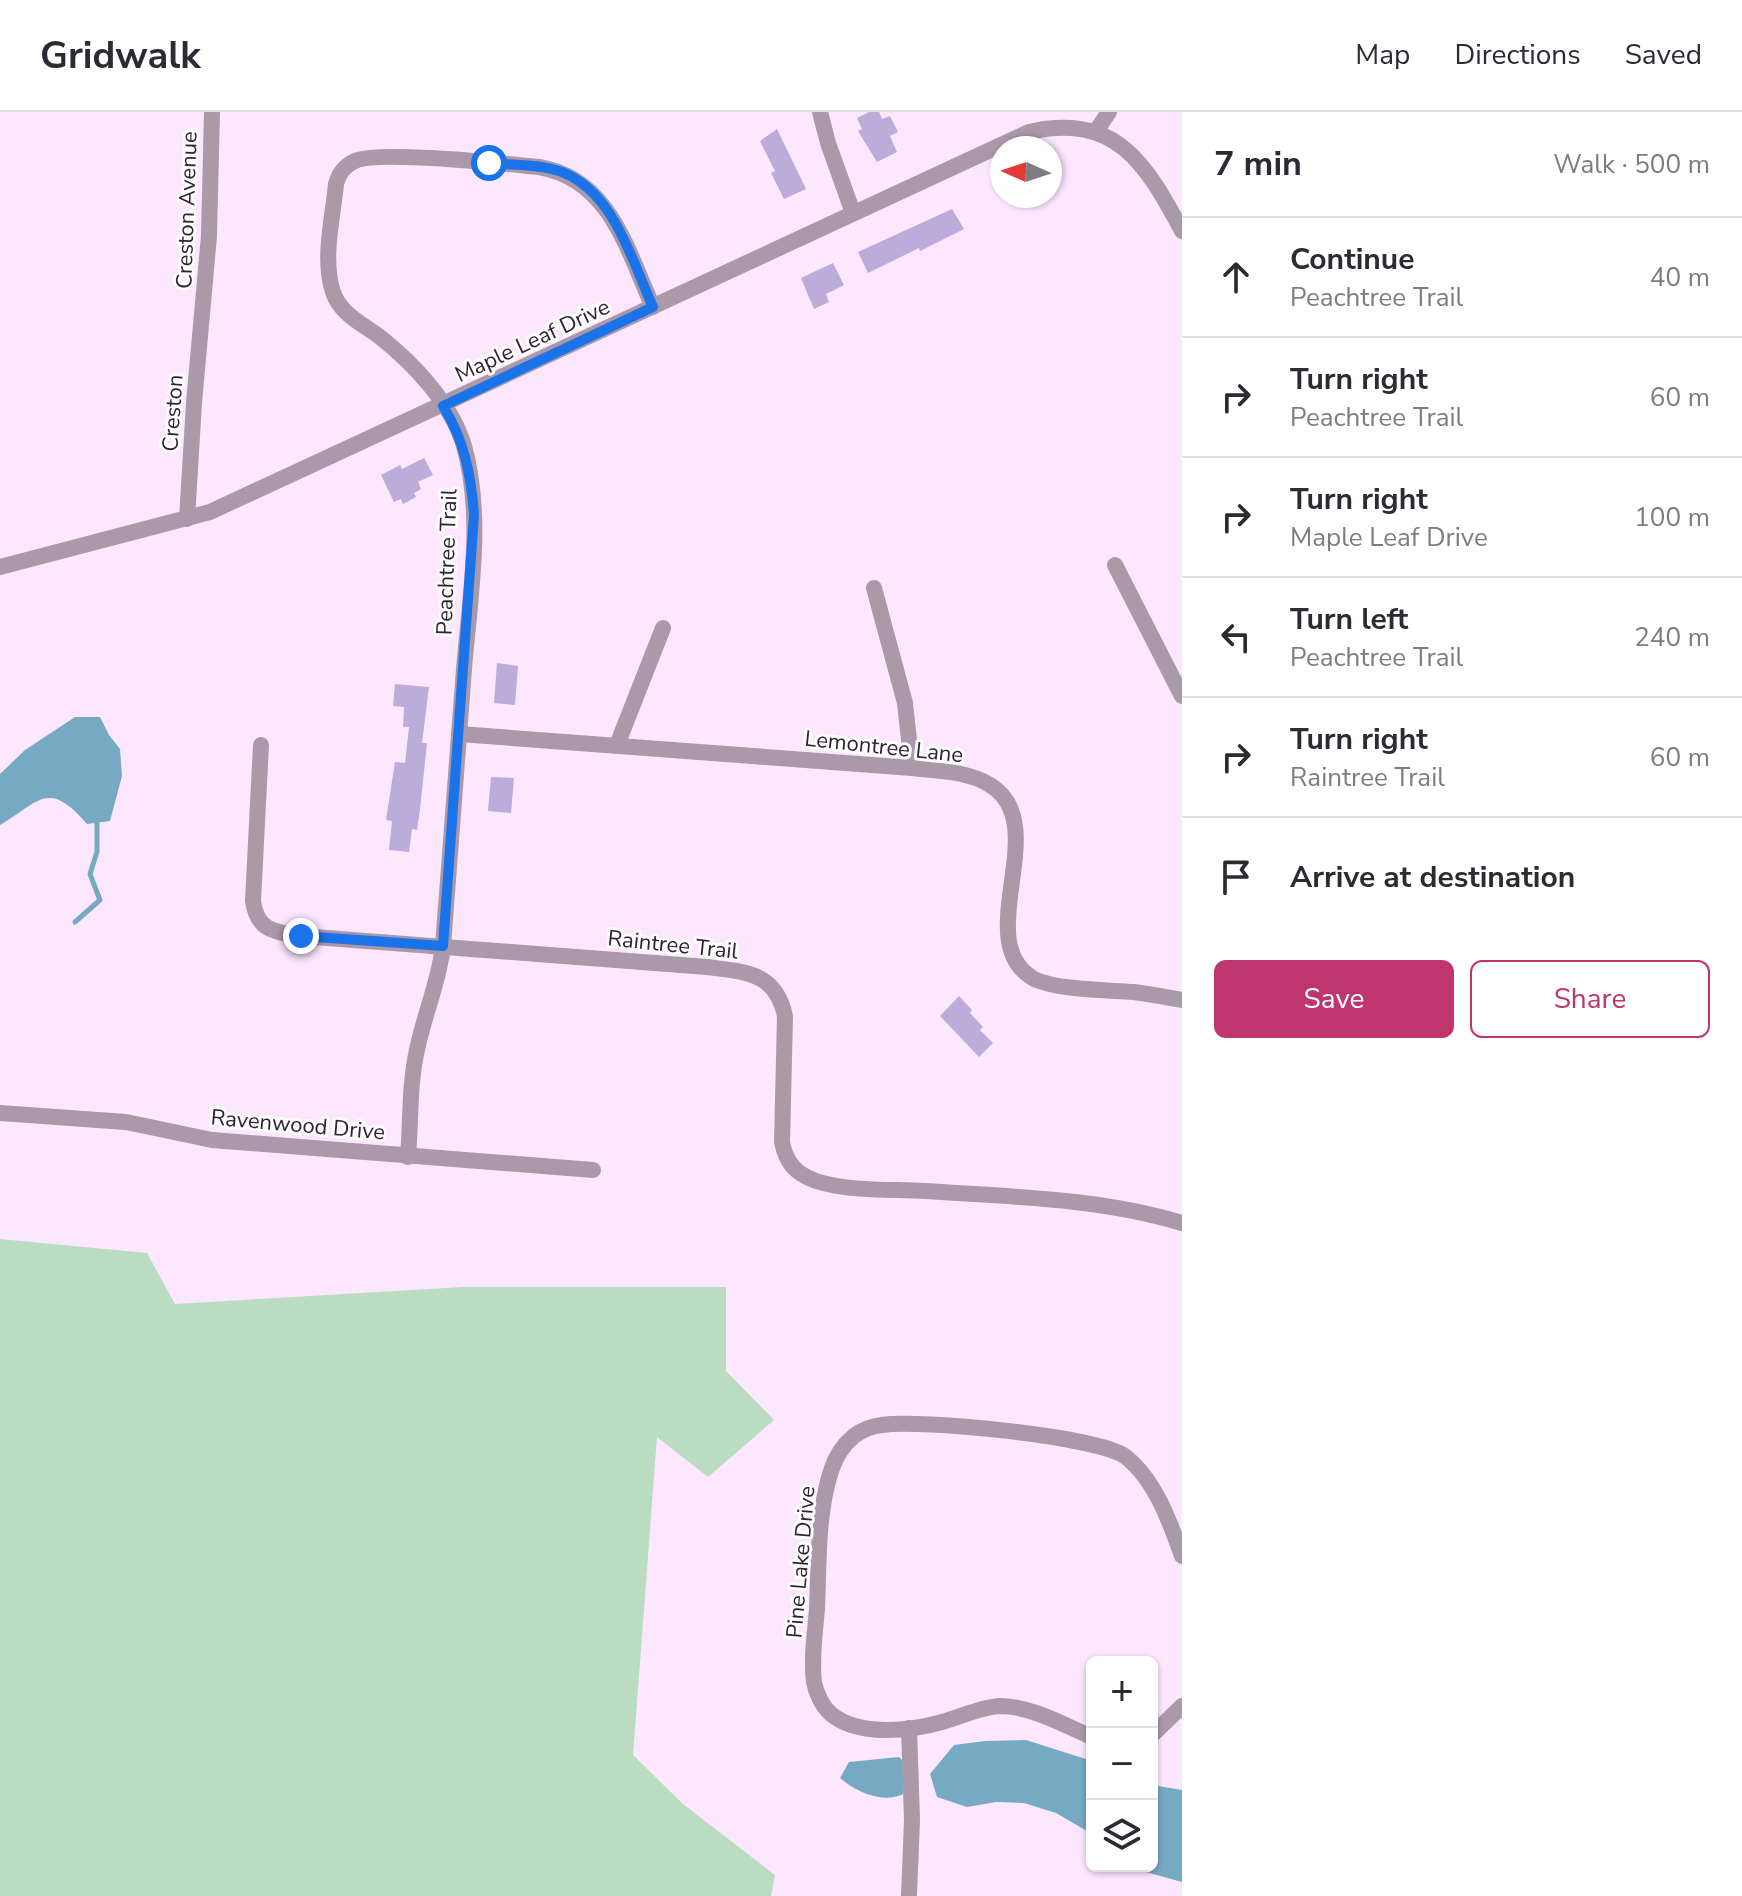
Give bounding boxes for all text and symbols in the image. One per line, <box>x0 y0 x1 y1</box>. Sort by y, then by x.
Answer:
text: Gridwalk <box>40 30 201 81</box>
text: Map <box>1355 36 1410 74</box>
text: Directions <box>1454 36 1581 74</box>
text: Saved <box>1625 36 1702 74</box>
street label: Creston Avenue <box>169 131 205 289</box>
north arrow <box>990 136 1062 208</box>
text: 7 min <box>1214 141 1302 187</box>
route start <box>471 145 507 181</box>
text: Walk · 500 m <box>1553 147 1710 182</box>
text: Continue <box>1290 239 1415 280</box>
icon: ahead <box>1214 255 1258 299</box>
text: 40 m <box>1650 260 1710 295</box>
text: Peachtree Trail <box>1290 280 1463 315</box>
street label: Maple Leaf Drive <box>450 292 615 390</box>
text: Turn right <box>1290 359 1428 400</box>
street label: Creston <box>155 374 191 453</box>
icon: right <box>1214 375 1258 419</box>
text: 60 m <box>1650 380 1710 415</box>
text: Peachtree Trail <box>1290 400 1463 435</box>
text: Turn right <box>1290 479 1428 520</box>
street label: Peachtree Trail <box>429 488 465 636</box>
icon: right <box>1214 495 1258 539</box>
text: 100 m <box>1634 500 1710 535</box>
text: Maple Leaf Drive <box>1290 520 1488 555</box>
text: Turn left <box>1290 599 1408 640</box>
icon: left <box>1214 615 1258 659</box>
text: 240 m <box>1634 620 1710 655</box>
text: Peachtree Trail <box>1290 640 1463 675</box>
text: Turn right <box>1290 719 1428 760</box>
street label: Lemontree Lane <box>803 724 965 770</box>
icon: right <box>1214 735 1258 779</box>
text: 60 m <box>1650 740 1710 775</box>
text: Raintree Trail <box>1290 760 1445 795</box>
icon: arrive <box>1214 855 1258 899</box>
text: Arrive at destination <box>1290 857 1575 898</box>
route end <box>283 918 319 954</box>
street label: Raintree Trail <box>606 923 740 967</box>
button: Save <box>1214 960 1454 1038</box>
button: Share <box>1470 960 1710 1038</box>
street label: Ravenwood Drive <box>209 1102 386 1148</box>
street label: Pine Lake Drive <box>779 1485 823 1639</box>
map controls <box>1086 1656 1158 1872</box>
button: + <box>1086 1656 1158 1728</box>
button: − <box>1086 1728 1158 1800</box>
button: layers <box>1086 1800 1158 1872</box>

